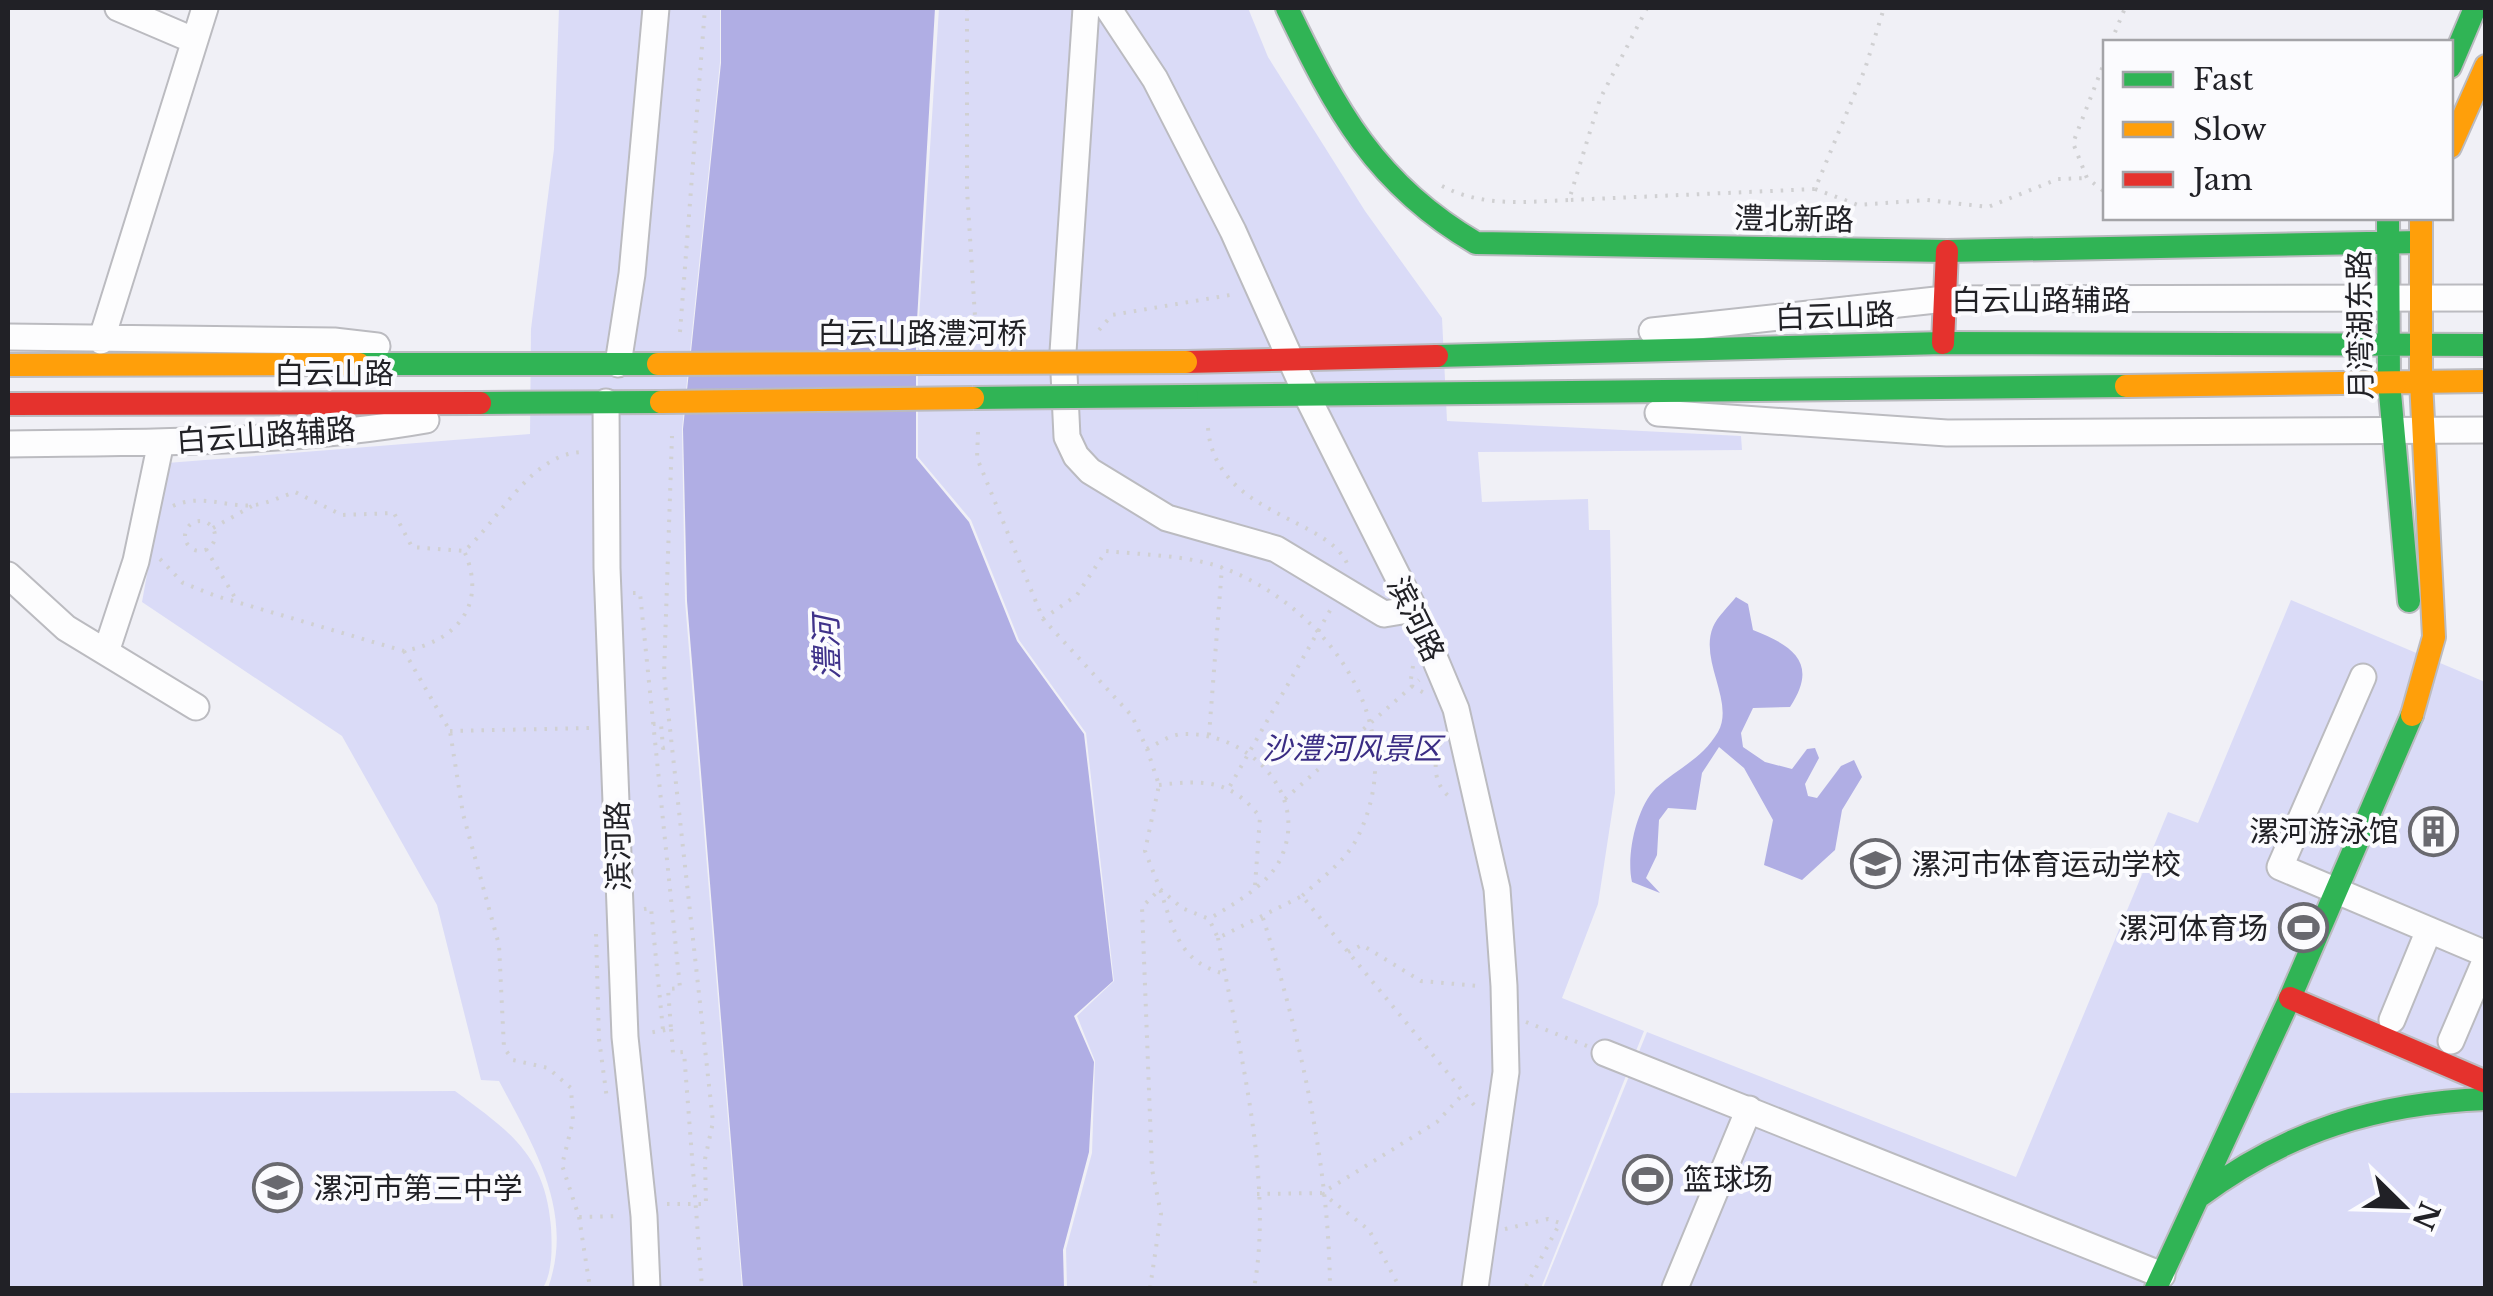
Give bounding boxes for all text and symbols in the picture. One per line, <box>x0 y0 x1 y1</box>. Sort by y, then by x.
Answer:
legend <box>2103 40 2453 220</box>
text: Fast <box>2193 61 2254 98</box>
text: Slow <box>2193 111 2267 148</box>
text: Jam <box>2189 161 2253 198</box>
street label: 澧北新路 <box>1734 199 1854 239</box>
street label: 月湾湖东路 <box>2340 250 2380 400</box>
street label: 白云山路辅路 <box>1951 282 2131 319</box>
street label: 白云山路 <box>1774 295 1896 337</box>
street label: 白云山路澧河桥 <box>817 315 1027 352</box>
street label: 白云山路 <box>274 355 394 392</box>
street label: 白云山路辅路 <box>175 410 357 460</box>
street label: 滨河路 <box>1380 570 1452 668</box>
water label: 澧河 <box>806 609 848 681</box>
park label: 沙澧河风景区 <box>1262 730 1446 767</box>
street label: 滨河路 <box>599 801 637 891</box>
building icon: 漯河游泳馆 <box>2408 805 2460 857</box>
place label: 漯河游泳馆 <box>2249 813 2399 850</box>
school or university icon: 漯河市体育运动学校 <box>1850 838 1902 890</box>
place label: 漯河市体育运动学校 <box>1911 846 2181 883</box>
sports icon: 漯河体育场 <box>2277 902 2329 954</box>
place label: 漯河体育场 <box>2118 910 2268 947</box>
sports icon: 篮球场 <box>1622 1153 1674 1205</box>
north arrow <box>2353 1156 2453 1256</box>
place label: 篮球场 <box>1683 1161 1773 1198</box>
school or university icon: 漯河市第三中学 <box>252 1162 304 1214</box>
place label: 漯河市第三中学 <box>313 1170 523 1207</box>
text: N <box>2404 1197 2447 1235</box>

